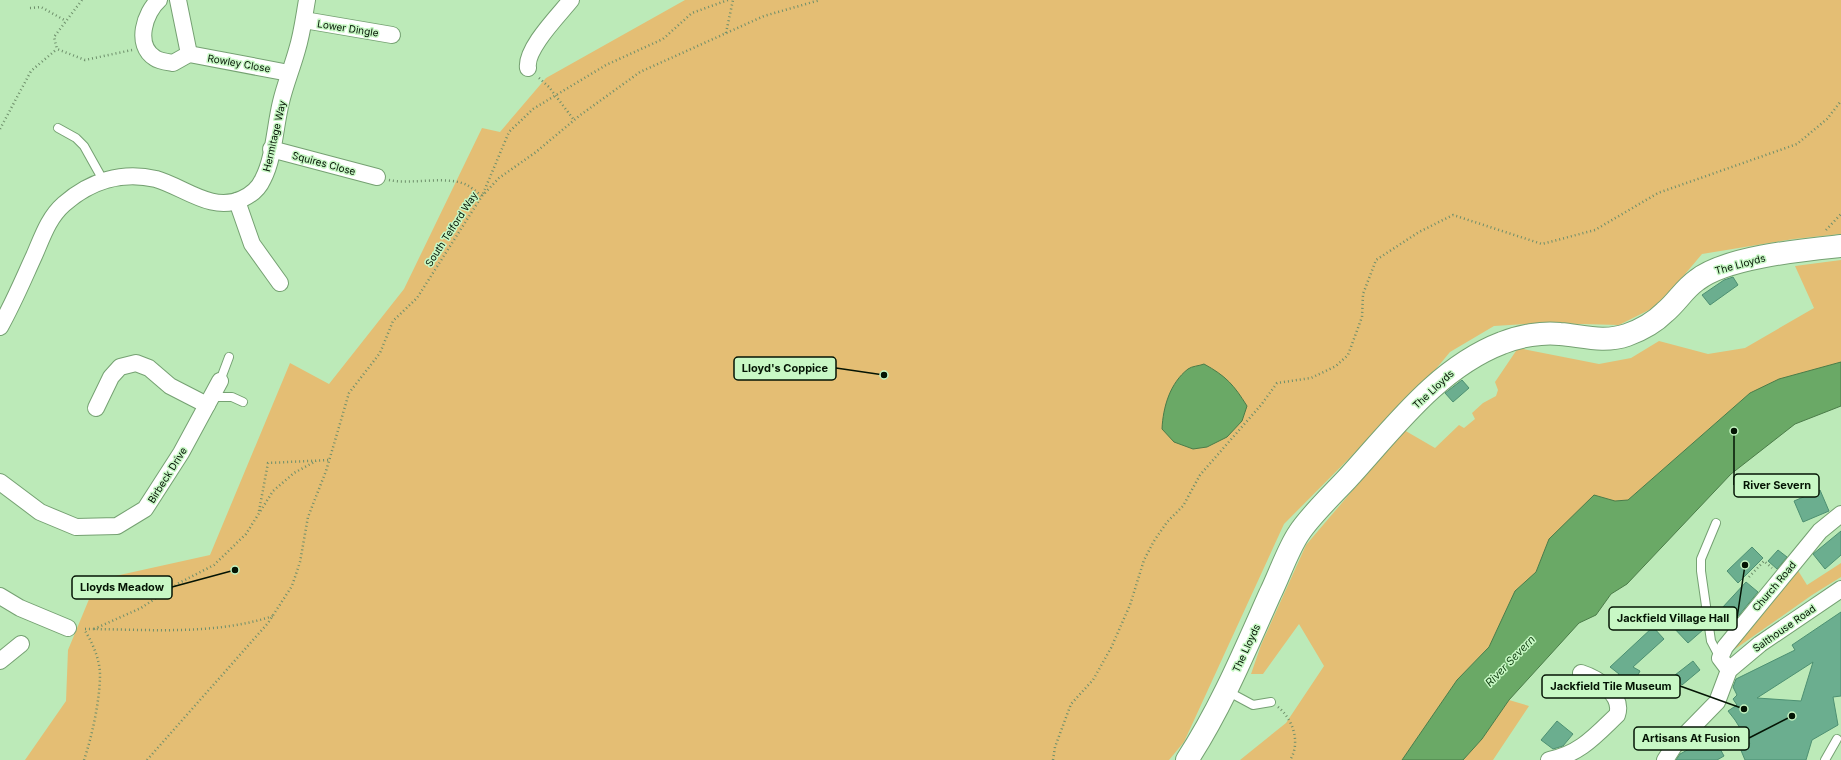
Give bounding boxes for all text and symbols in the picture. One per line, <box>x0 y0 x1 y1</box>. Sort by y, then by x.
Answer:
street label: Lower Dingle <box>317 17 380 39</box>
street label: Rowley Close <box>207 52 272 74</box>
street label: Hermitage Way <box>260 99 288 173</box>
street label: Squires Close <box>291 149 357 177</box>
street label: South Telford Way <box>422 189 480 269</box>
street label: The Lloyds <box>1713 252 1767 276</box>
callout: Lloyd's Coppice <box>734 357 836 380</box>
text: Lloyd's Coppice <box>742 361 829 375</box>
street label: The Lloyds <box>1410 367 1456 411</box>
street label: Birbeck Drive <box>145 445 189 505</box>
callout: River Severn <box>1734 474 1819 497</box>
text: River Severn <box>1743 478 1811 492</box>
street label: Church Road <box>1750 559 1798 613</box>
callout: Lloyds Meadow <box>72 576 172 599</box>
text: Lloyds Meadow <box>80 580 165 594</box>
street label: Salthouse Road <box>1750 602 1818 654</box>
callout: Jackfield Village Hall <box>1609 607 1737 630</box>
text: Jackfield Village Hall <box>1617 611 1729 625</box>
street label: The Lloyds <box>1230 622 1262 674</box>
water label: River Severn <box>1482 632 1538 689</box>
callout: Jackfield Tile Museum <box>1542 675 1680 698</box>
text: Jackfield Tile Museum <box>1550 679 1672 693</box>
callout: Artisans At Fusion <box>1634 727 1749 750</box>
text: Artisans At Fusion <box>1642 731 1740 745</box>

